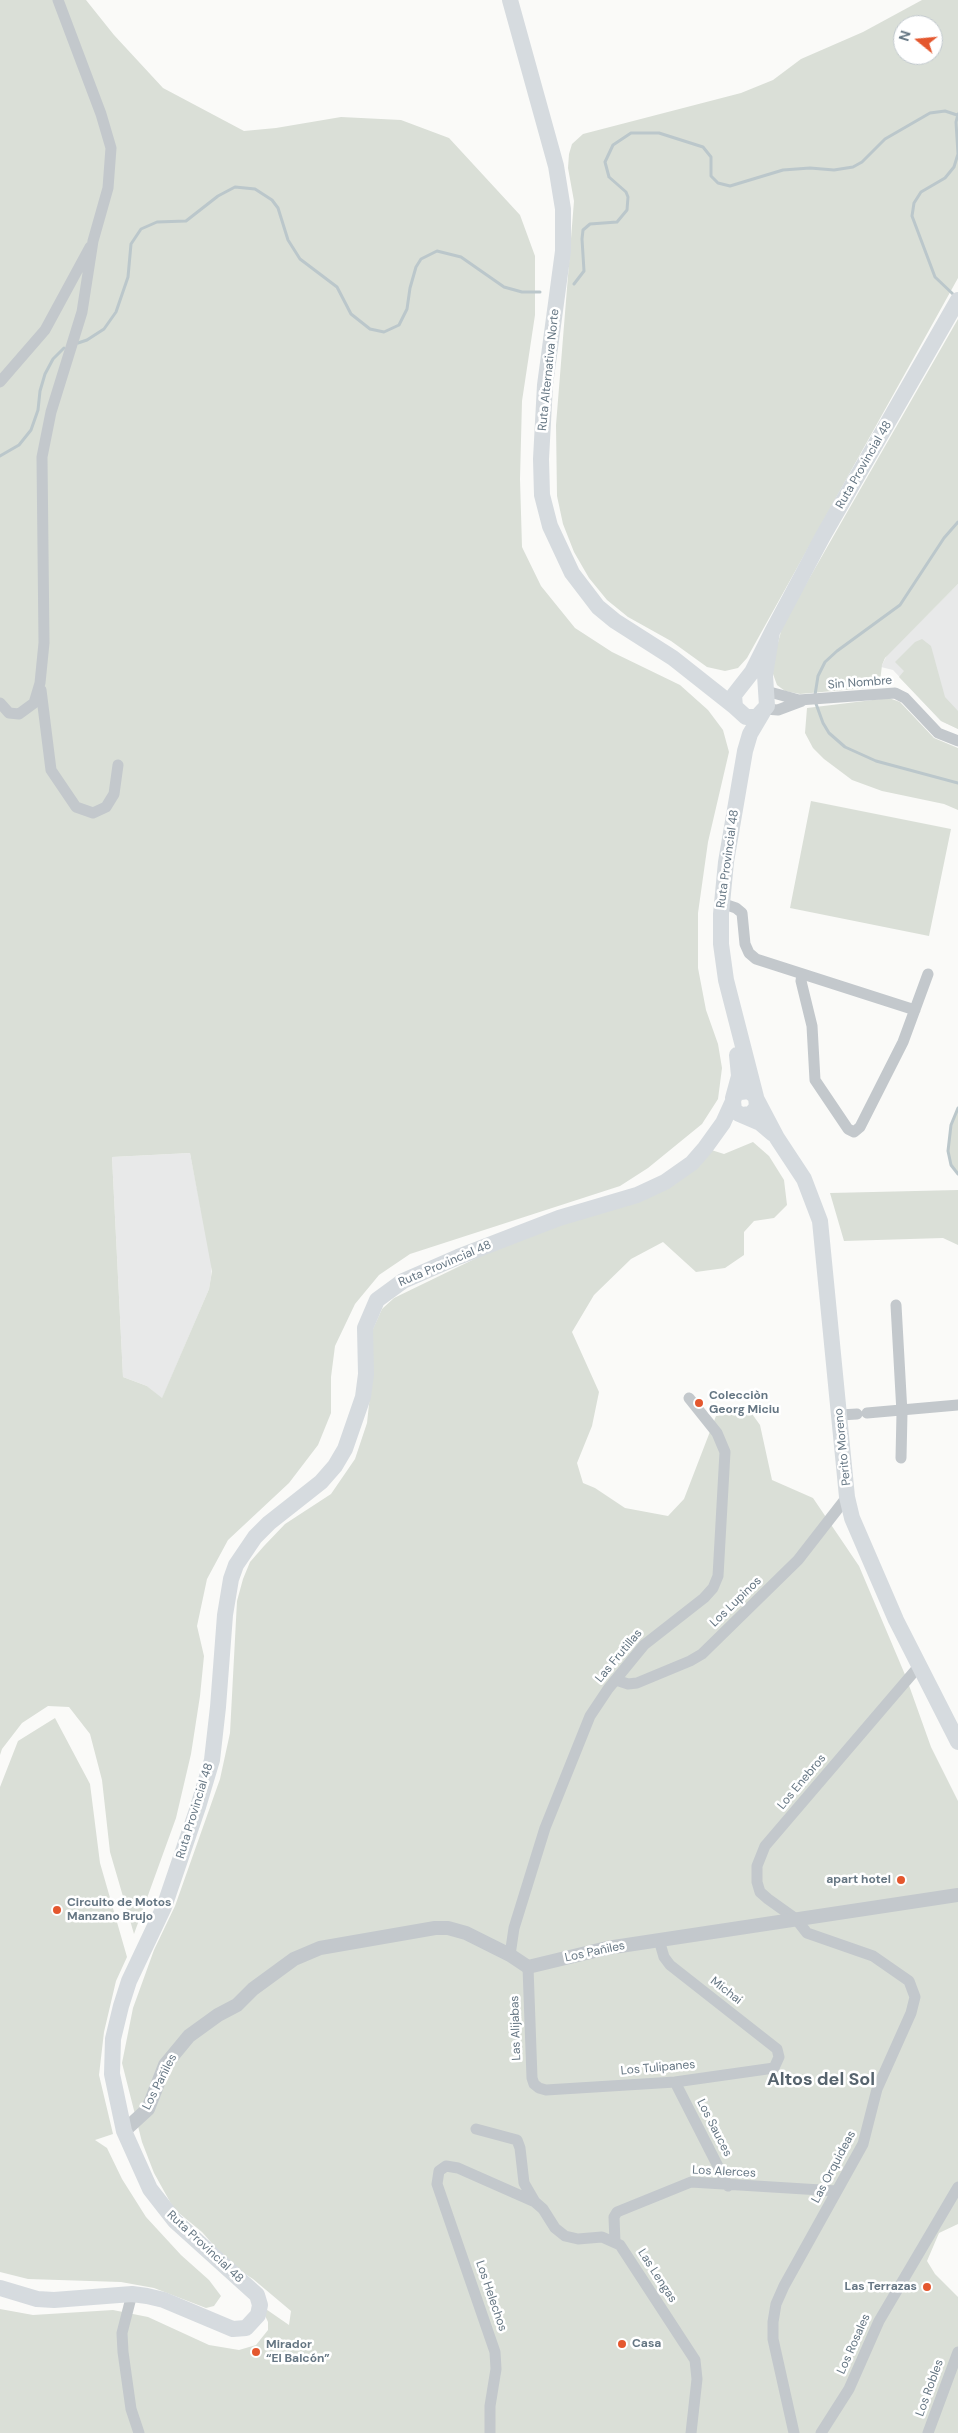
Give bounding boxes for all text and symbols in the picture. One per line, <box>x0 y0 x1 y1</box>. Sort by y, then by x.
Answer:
north arrow <box>893 15 943 65</box>
text: N <box>895 28 915 43</box>
street label: Ruta Alternativa Norte <box>535 308 563 432</box>
street label: Ruta Provincial 48 <box>833 418 895 512</box>
street label: Sin Nombre <box>827 674 893 692</box>
street label: Ruta Provincial 48 <box>714 809 742 909</box>
street label: Ruta Provincial 48 <box>397 1238 493 1290</box>
place label: Colecciòn Georg Miciu <box>709 1389 779 1417</box>
marker: Colecciòn Georg Miciu <box>693 1397 705 1409</box>
street label: Perito Moreno <box>832 1408 854 1486</box>
street label: Los Lupinos <box>707 1574 765 1630</box>
street label: Las Frutillas <box>593 1626 645 1686</box>
street label: Los Enebros <box>775 1751 829 1813</box>
street label: Ruta Provincial 48 <box>174 1761 216 1861</box>
place label: apart hotel <box>826 1873 891 1887</box>
marker: apart hotel <box>895 1874 907 1886</box>
place label: Circuito de Motos Manzano Brujo <box>67 1896 171 1924</box>
marker: Circuito de Motos Manzano Brujo <box>51 1904 63 1916</box>
street label: Los Pañiles <box>564 1939 626 1965</box>
street label: Michai <box>707 1974 745 2008</box>
street label: Las Alijabas <box>508 1995 524 2061</box>
street label: Los Pañiles <box>140 2052 180 2112</box>
street label: Los Tulipanes <box>620 2058 696 2078</box>
district label: Altos del Sol <box>767 2069 875 2091</box>
street label: Los Sauces <box>693 2097 735 2159</box>
street label: Las Orquideas <box>809 2128 859 2206</box>
street label: Los Alerces <box>692 2163 756 2181</box>
street label: Ruta Provincial 48 <box>164 2208 246 2286</box>
street label: Las Lengas <box>634 2246 680 2306</box>
street label: Los Helechos <box>472 2259 510 2333</box>
place label: Las Terrazas <box>845 2280 917 2294</box>
marker: Las Terrazas <box>921 2281 933 2293</box>
street label: Los Rosales <box>834 2312 874 2376</box>
place label: Casa <box>632 2337 661 2351</box>
place label: Mirador “El Balcón” <box>266 2338 330 2366</box>
marker: Casa <box>616 2338 628 2350</box>
marker: Mirador “El Balcón” <box>250 2346 262 2358</box>
street label: Los Robles <box>913 2358 947 2418</box>

